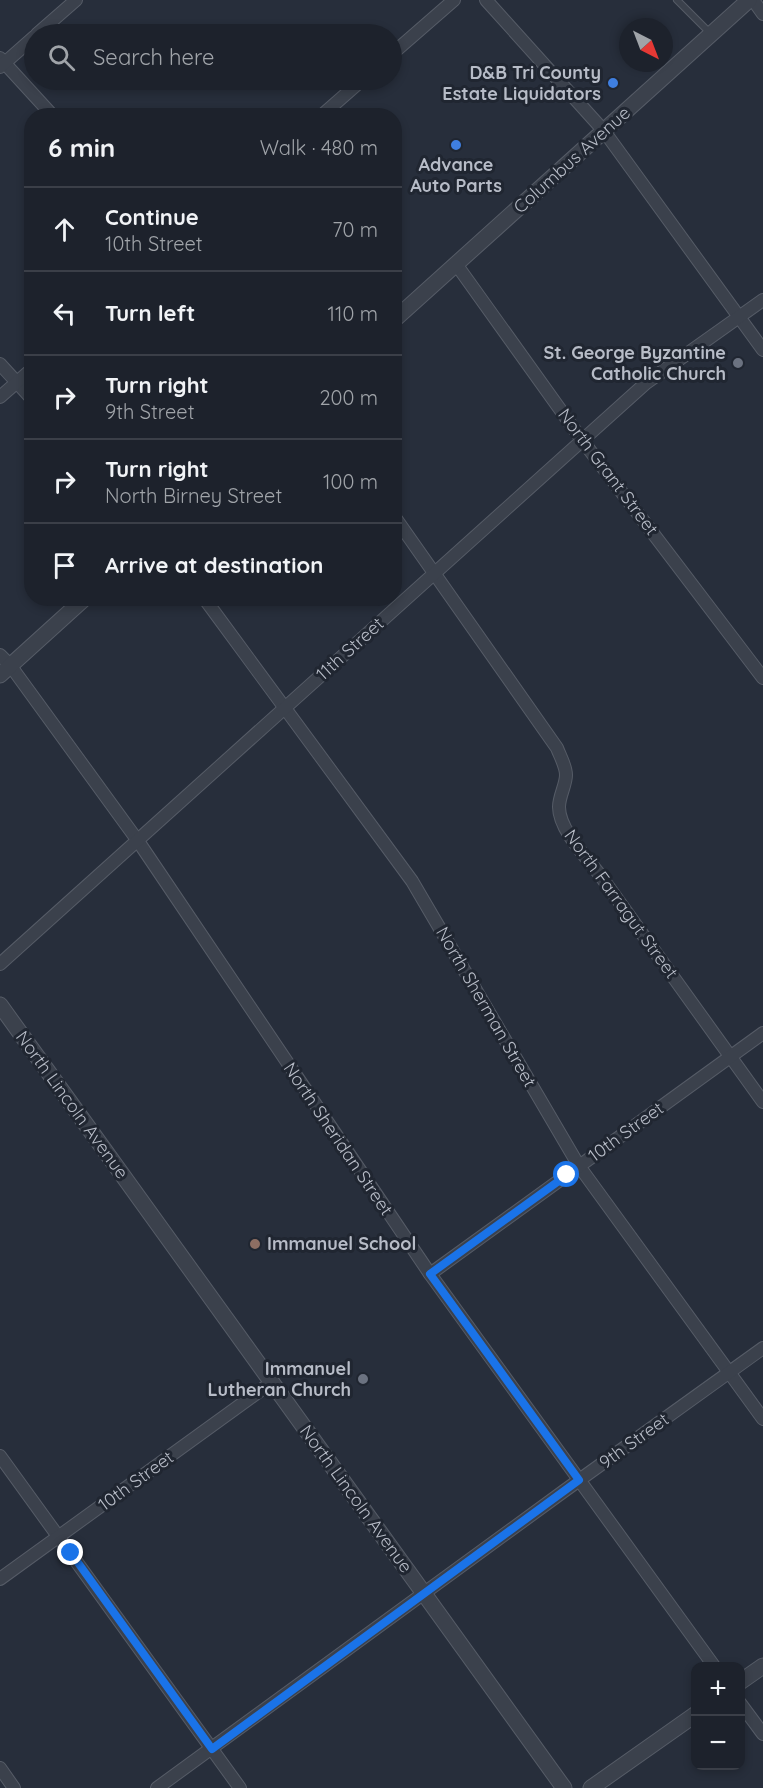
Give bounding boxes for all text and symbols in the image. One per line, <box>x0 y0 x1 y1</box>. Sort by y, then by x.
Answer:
north arrow <box>619 18 673 72</box>
search box <box>24 24 402 90</box>
icon: search <box>45 41 78 74</box>
text: Search here <box>93 43 214 71</box>
place label: D&B Tri County Estate Liquidators <box>442 61 601 105</box>
marker: D&B Tri County Estate Liquidators <box>606 76 620 90</box>
street label: Columbus Avenue <box>508 101 635 218</box>
text: 6 min <box>48 131 115 164</box>
text: Walk · 480 m <box>260 135 378 160</box>
marker: Advance Auto Parts <box>449 138 463 152</box>
place label: Advance Auto Parts <box>410 153 502 197</box>
text: Continue <box>105 203 199 231</box>
icon: ahead <box>48 213 81 246</box>
text: 70 m <box>332 217 378 242</box>
text: 10th Street <box>105 231 203 256</box>
icon: left <box>48 297 81 330</box>
text: Turn left <box>105 299 195 327</box>
text: 110 m <box>328 301 378 326</box>
place label: St. George Byzantine Catholic Church <box>544 341 726 385</box>
marker: St. George Byzantine Catholic Church <box>731 356 745 370</box>
text: Turn right <box>105 371 209 399</box>
icon: right <box>48 381 81 414</box>
text: 200 m <box>319 385 378 410</box>
text: 9th Street <box>105 399 194 424</box>
street label: North Grant Street <box>553 404 664 540</box>
text: Turn right <box>105 455 209 483</box>
icon: right <box>48 465 81 498</box>
text: 100 m <box>323 469 378 494</box>
text: North Birney Street <box>105 483 282 508</box>
icon: arrive <box>48 549 81 582</box>
text: Arrive at destination <box>105 551 323 579</box>
street label: 11th Street <box>311 612 388 685</box>
street label: North Farragut Street <box>559 825 683 983</box>
street label: North Sherman Street <box>431 922 542 1091</box>
street label: North Lincoln Avenue <box>11 1026 134 1183</box>
street label: North Sheridan Street <box>279 1058 398 1220</box>
street label: 10th Street <box>583 1096 668 1167</box>
route start <box>553 1161 579 1187</box>
place label: Immanuel School <box>267 1232 416 1255</box>
marker: Immanuel School <box>248 1237 262 1251</box>
place label: Immanuel Lutheran Church <box>207 1357 351 1401</box>
marker: Immanuel Lutheran Church <box>356 1372 370 1386</box>
street label: 9th Street <box>594 1408 673 1474</box>
street label: North Lincoln Avenue <box>295 1420 418 1577</box>
street label: 10th Street <box>93 1445 178 1516</box>
route end <box>57 1539 83 1565</box>
map controls <box>691 1662 745 1770</box>
button: + <box>691 1662 745 1716</box>
button: − <box>691 1716 745 1770</box>

